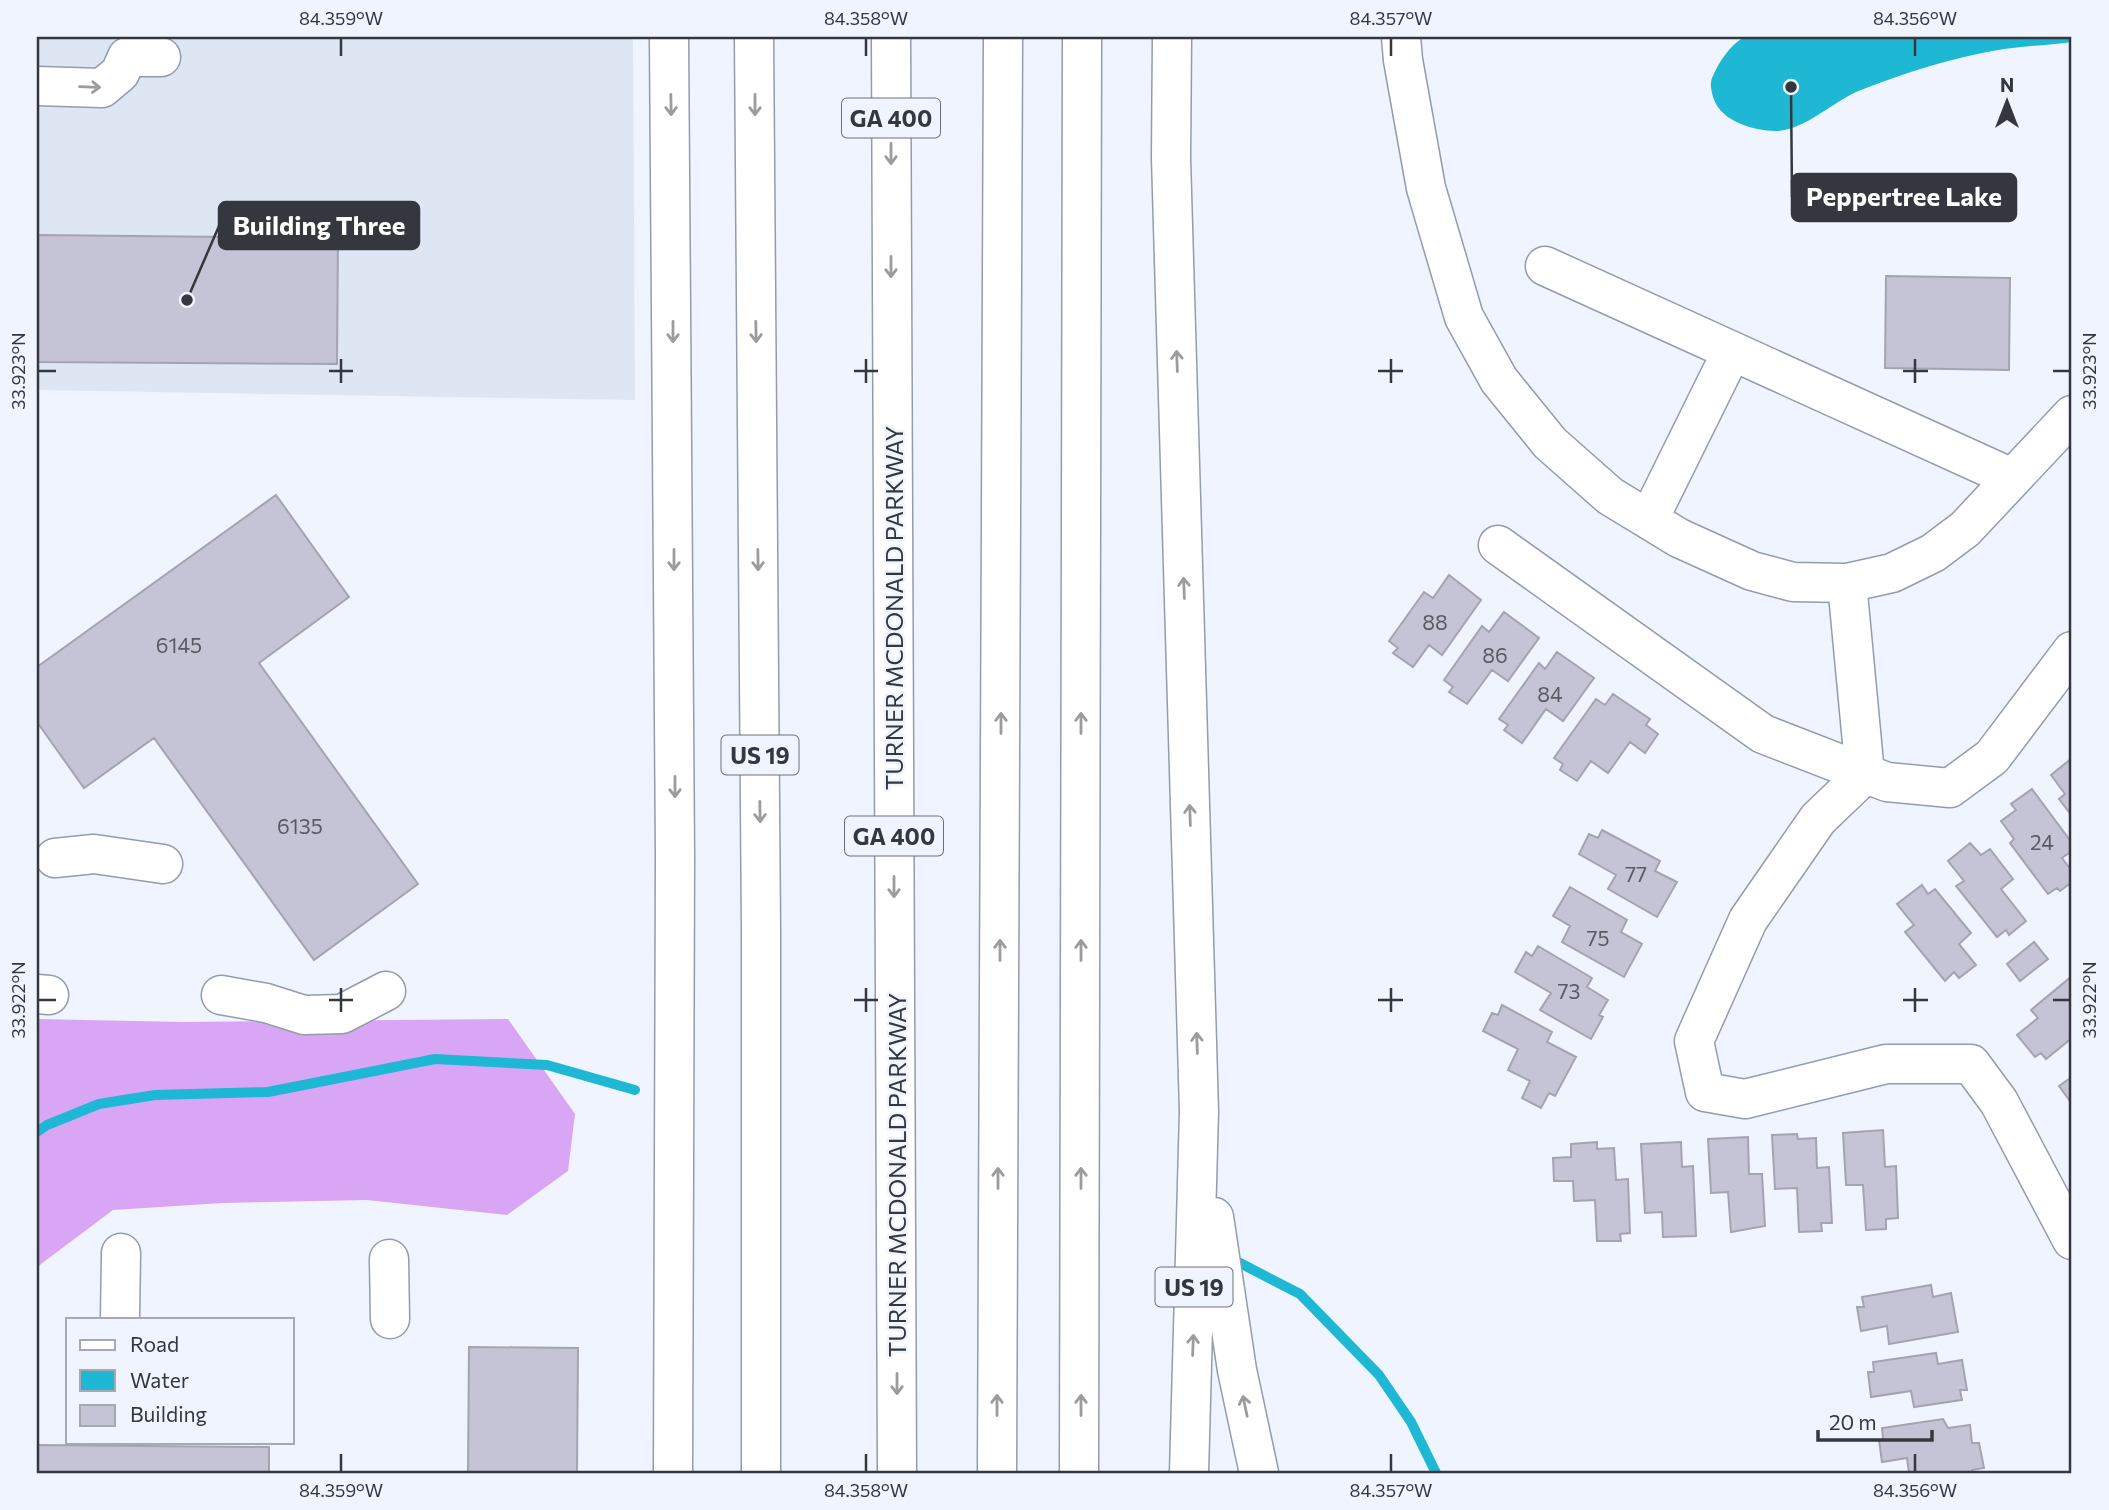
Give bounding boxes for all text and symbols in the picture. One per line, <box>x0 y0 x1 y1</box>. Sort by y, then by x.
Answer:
text: 84.359°W <box>299 7 383 29</box>
text: 84.358°W <box>824 7 908 29</box>
text: 84.357°W <box>1350 7 1432 29</box>
text: 84.356°W <box>1873 7 1957 29</box>
north arrow <box>1972 66 2042 136</box>
text: N <box>2000 73 2014 96</box>
one-way arrow <box>78 81 101 94</box>
one-way arrow <box>664 93 677 116</box>
one-way arrow <box>748 93 761 116</box>
road number: GA 400 <box>842 99 940 138</box>
one-way arrow <box>884 142 898 165</box>
callout: Peppertree Lake <box>1792 174 2016 221</box>
text: Peppertree Lake <box>1806 180 2002 211</box>
callout: Building Three <box>219 202 419 249</box>
text: Building Three <box>233 209 405 240</box>
one-way arrow <box>884 255 898 278</box>
one-way arrow <box>666 321 679 344</box>
one-way arrow <box>749 321 763 344</box>
text: 33.923°N <box>7 332 29 410</box>
text: 33.923°N <box>2078 332 2100 410</box>
one-way arrow <box>1170 349 1183 372</box>
street label: TURNER MCDONALD PARKWAY <box>879 426 908 790</box>
one-way arrow <box>667 548 680 571</box>
one-way arrow <box>751 548 765 571</box>
one-way arrow <box>1177 577 1190 600</box>
house number: 88 <box>1422 609 1448 634</box>
house number: 6145 <box>156 632 202 657</box>
house number: 86 <box>1482 642 1508 667</box>
house number: 84 <box>1537 681 1563 706</box>
one-way arrow <box>994 711 1008 734</box>
one-way arrow <box>1074 711 1088 734</box>
road number: US 19 <box>722 736 798 775</box>
one-way arrow <box>668 776 682 799</box>
one-way arrow <box>754 800 767 823</box>
one-way arrow <box>1184 804 1197 827</box>
house number: 6135 <box>277 813 323 838</box>
road number: GA 400 <box>845 816 943 856</box>
house number: 24 <box>2030 829 2054 854</box>
house number: 77 <box>1625 861 1647 886</box>
one-way arrow <box>887 875 901 898</box>
house number: 75 <box>1586 925 1610 950</box>
one-way arrow <box>993 939 1006 962</box>
one-way arrow <box>1074 939 1088 962</box>
text: 33.922°N <box>7 961 29 1039</box>
text: 33.922°N <box>2078 961 2100 1039</box>
house number: 73 <box>1557 978 1581 1003</box>
street label: TURNER MCDONALD PARKWAY <box>882 993 911 1357</box>
one-way arrow <box>1190 1031 1204 1054</box>
one-way arrow <box>991 1166 1005 1189</box>
one-way arrow <box>1074 1166 1088 1189</box>
road number: US 19 <box>1156 1268 1232 1306</box>
legend <box>66 1318 294 1444</box>
text: Road <box>130 1331 179 1356</box>
one-way arrow <box>1186 1334 1199 1357</box>
text: Water <box>130 1367 189 1392</box>
one-way arrow <box>890 1372 904 1395</box>
one-way arrow <box>990 1394 1004 1417</box>
one-way arrow <box>1074 1394 1088 1417</box>
one-way arrow <box>1237 1396 1250 1418</box>
scale bar <box>1818 1398 1932 1442</box>
text: Building <box>130 1401 207 1426</box>
text: 20 m <box>1829 1409 1877 1434</box>
text: 84.359°W <box>299 1479 383 1501</box>
text: 84.358°W <box>824 1479 908 1501</box>
text: 84.357°W <box>1350 1479 1432 1501</box>
text: 84.356°W <box>1873 1479 1957 1501</box>

